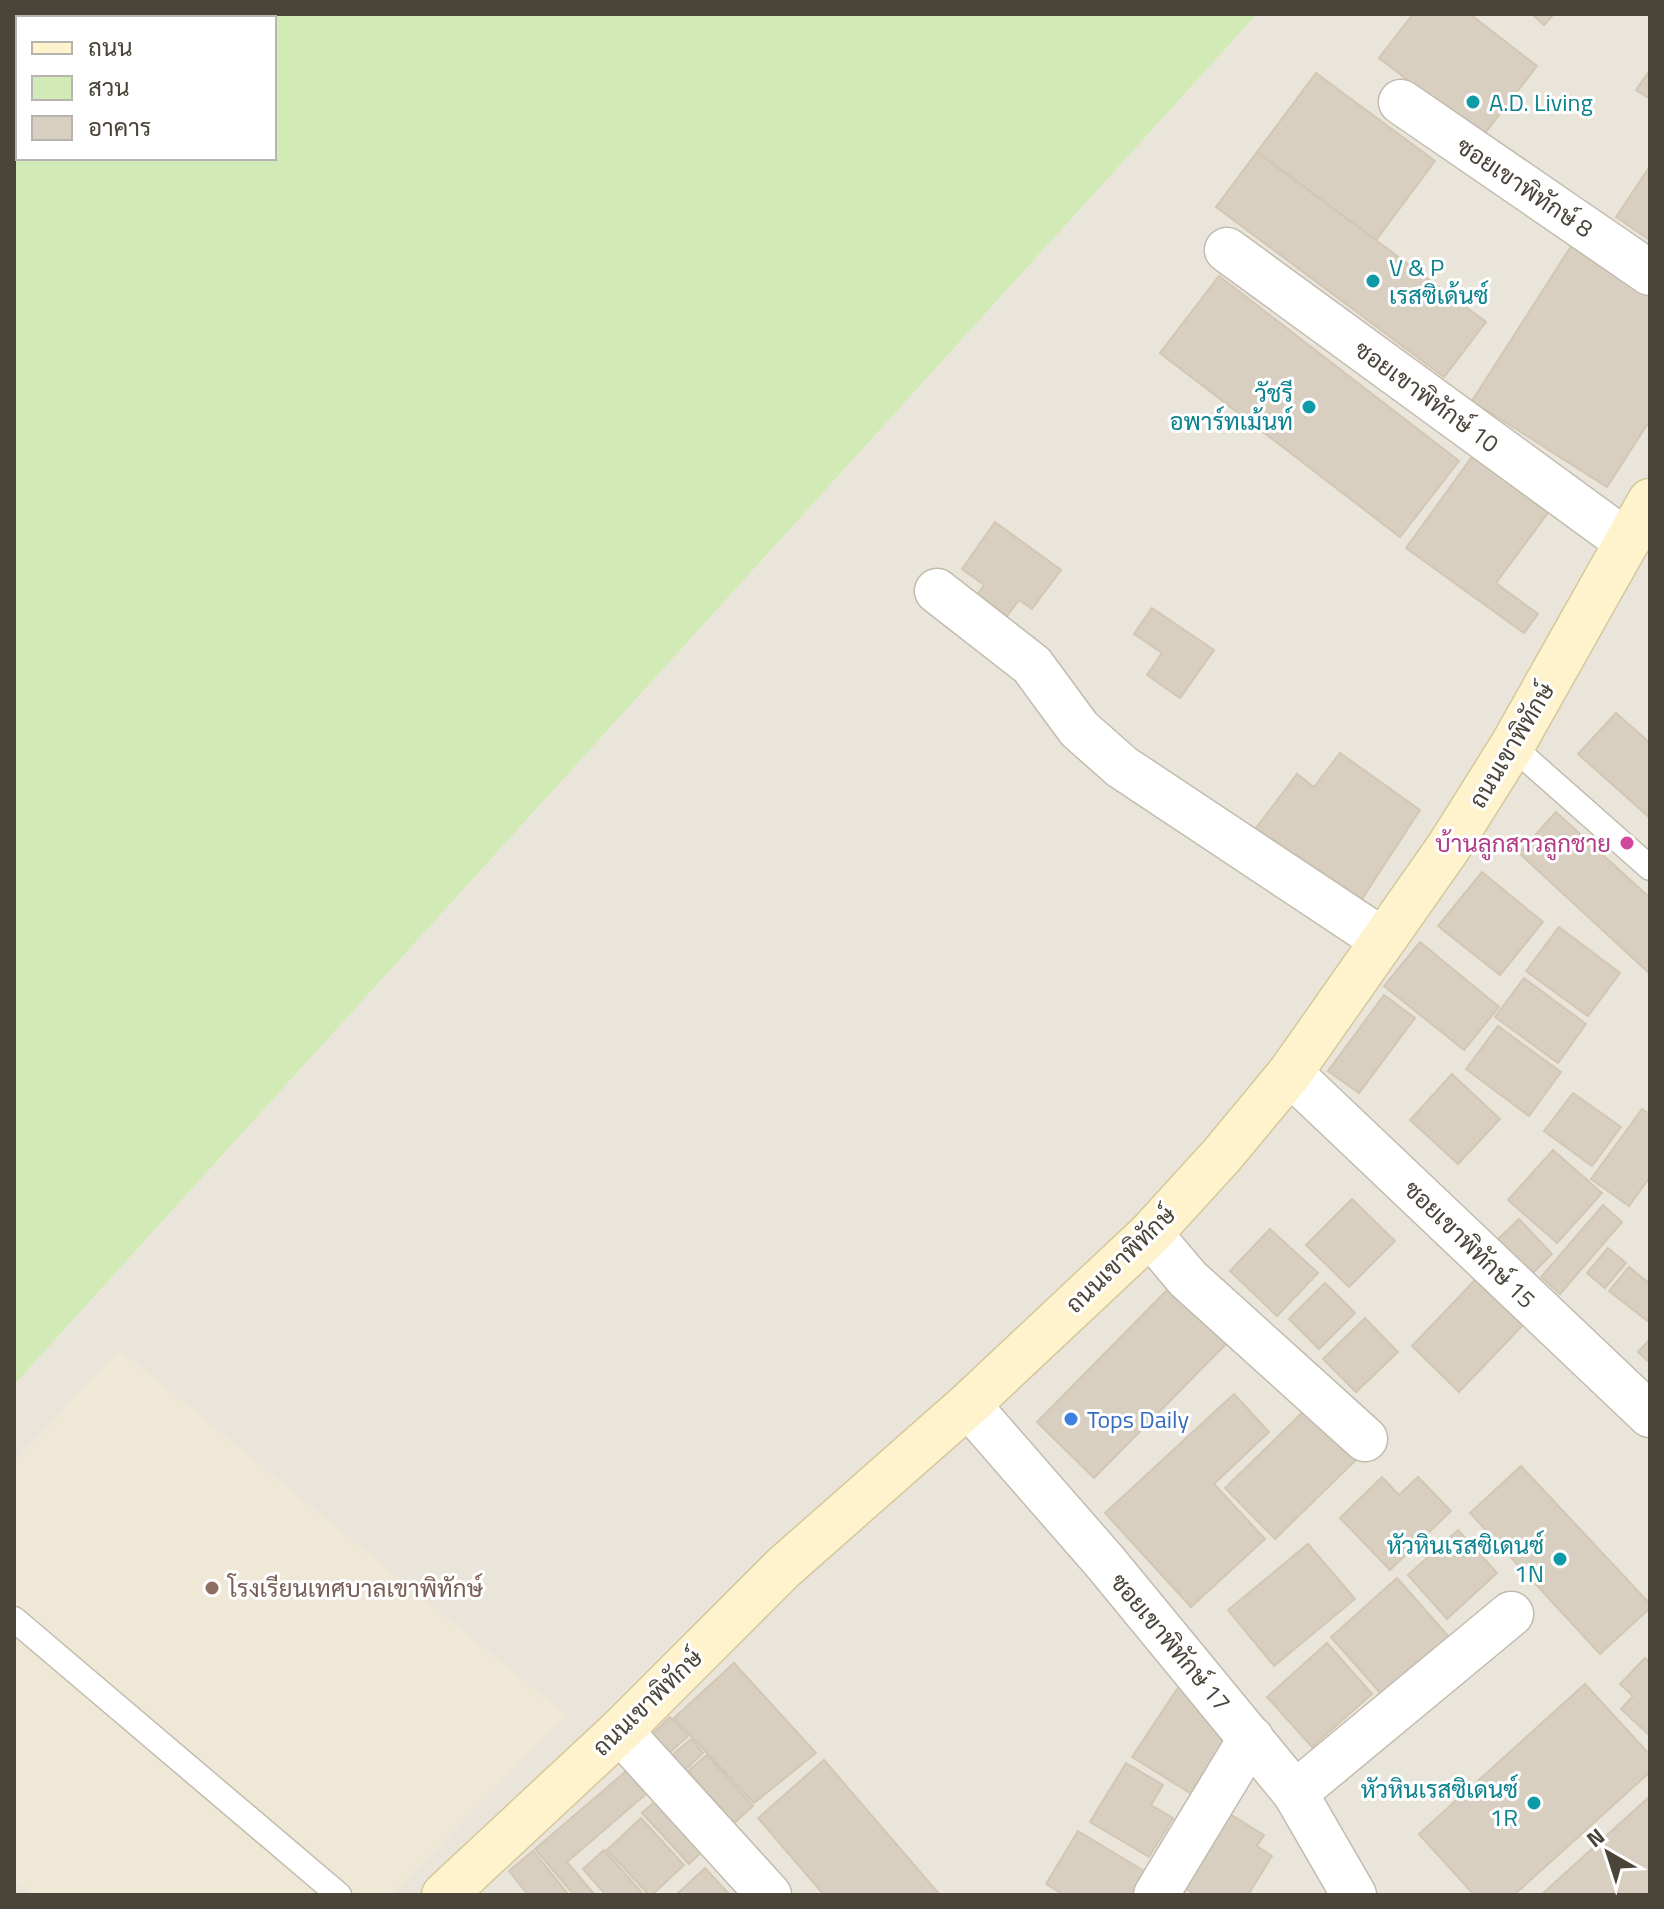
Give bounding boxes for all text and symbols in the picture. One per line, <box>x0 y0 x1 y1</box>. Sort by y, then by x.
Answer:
legend <box>16 16 276 160</box>
text: ถนน <box>88 29 133 65</box>
text: สวน <box>88 69 130 105</box>
place label: A.D. Living <box>1489 84 1593 120</box>
marker: A.D. Living <box>1464 93 1482 111</box>
text: อาคาร <box>88 109 151 145</box>
street label: ซอยเขาพิทักษ์ 8 <box>1450 128 1600 246</box>
place label: V & P เรสซิเด้นซ์ <box>1389 249 1488 313</box>
marker: V & P เรสซิเด้นซ์ <box>1364 272 1382 290</box>
street label: ซอยเขาพิทักษ์ 10 <box>1347 331 1507 461</box>
place label: วัชรี อพาร์ทเม้นท์ <box>1169 375 1293 439</box>
marker: วัชรี อพาร์ทเม้นท์ <box>1300 398 1318 416</box>
street label: ถนนเขาพิทักษ์ <box>1459 675 1563 815</box>
place label: บ้านลูกสาวลูกชาย <box>1435 825 1611 861</box>
marker: บ้านลูกสาวลูกชาย <box>1618 834 1636 852</box>
street label: ซอยเขาพิทักษ์ 15 <box>1396 1172 1544 1316</box>
street label: ถนนเขาพิทักษ์ <box>1057 1197 1184 1321</box>
place label: Tops Daily <box>1087 1401 1190 1437</box>
marker: Tops Daily <box>1062 1410 1080 1428</box>
place label: หัวหินเรสซิเดนซ์ 1N <box>1386 1527 1544 1591</box>
marker: หัวหินเรสซิเดนซ์ 1N <box>1551 1550 1569 1568</box>
street label: ซอยเขาพิทักษ์ 17 <box>1102 1565 1240 1719</box>
place label: โรงเรียนเทศบาลเขาพิทักษ์ <box>226 1570 484 1606</box>
marker: โรงเรียนเทศบาลเขาพิทักษ์ <box>203 1579 221 1597</box>
street label: ถนนเขาพิทักษ์ <box>584 1640 711 1764</box>
place label: หัวหินเรสซิเดนซ์ 1R <box>1360 1771 1518 1835</box>
marker: หัวหินเรสซิเดนซ์ 1R <box>1525 1794 1543 1812</box>
north arrow <box>1568 1813 1648 1893</box>
text: N <box>1579 1819 1612 1855</box>

